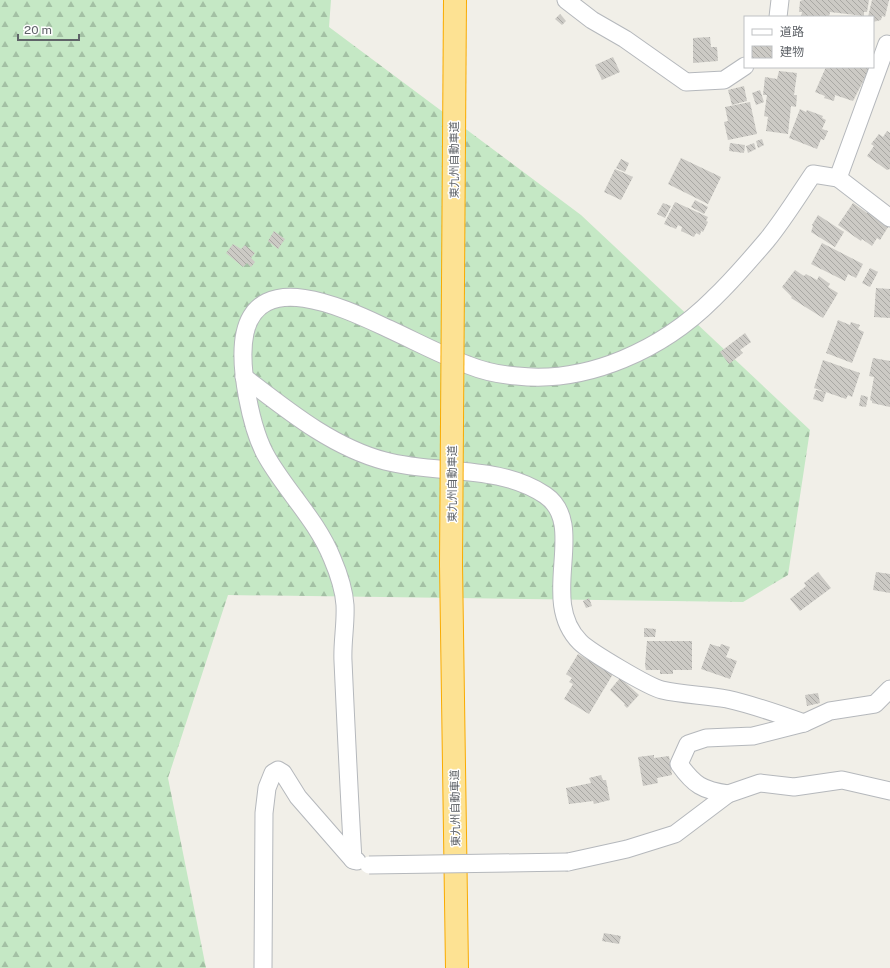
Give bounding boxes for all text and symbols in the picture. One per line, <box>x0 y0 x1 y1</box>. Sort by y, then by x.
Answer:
scale bar <box>18 16 79 42</box>
legend <box>744 16 874 68</box>
text: 20 m <box>24 23 52 37</box>
text: 道路 <box>780 25 804 39</box>
text: 建物 <box>780 45 804 59</box>
street label: 東九州自動車道 <box>448 122 460 199</box>
street label: 東九州自動車道 <box>446 446 458 523</box>
street label: 東九州自動車道 <box>448 769 462 847</box>

